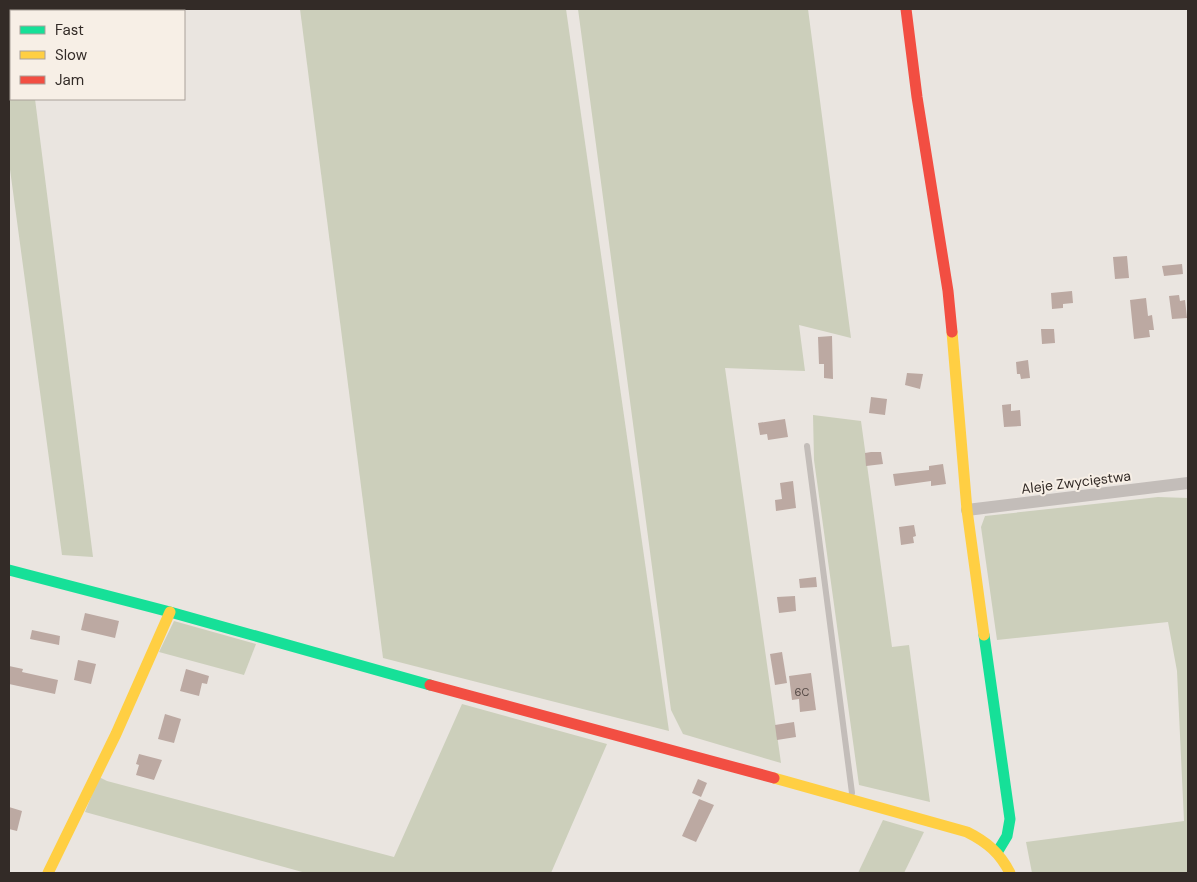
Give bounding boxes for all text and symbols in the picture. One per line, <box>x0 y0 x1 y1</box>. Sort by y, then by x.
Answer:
legend <box>10 10 185 100</box>
text: Fast <box>55 20 84 40</box>
text: Slow <box>55 45 88 65</box>
text: Jam <box>55 70 84 90</box>
street label: Aleje Zwycięstwa <box>1020 466 1132 498</box>
house number: 6C <box>795 685 810 699</box>

